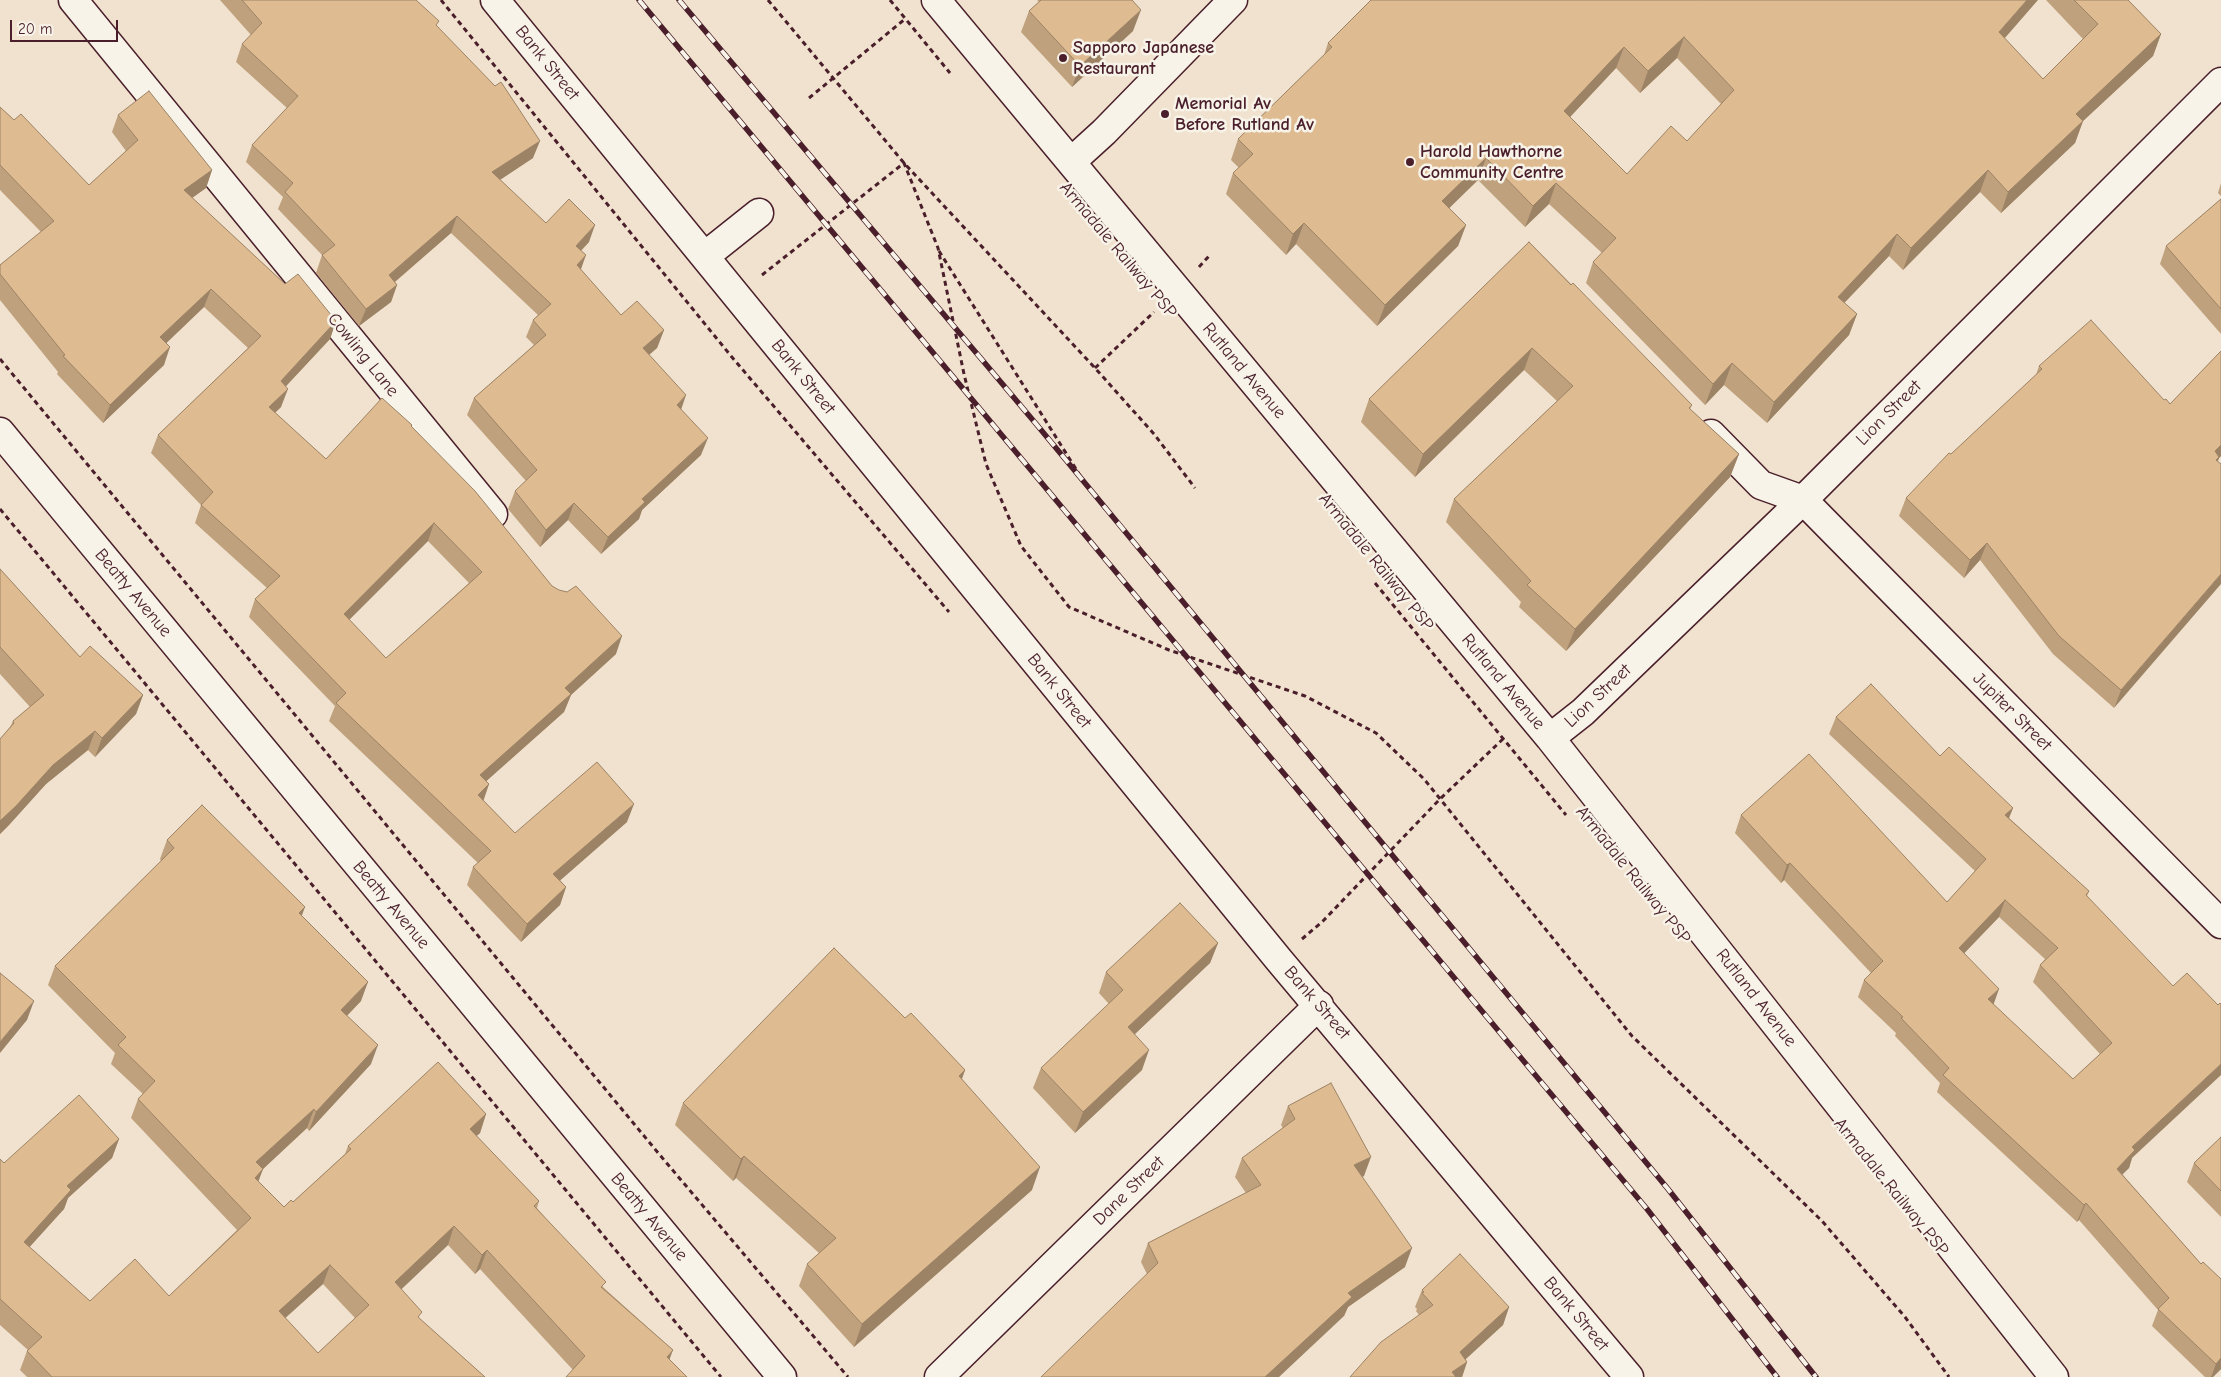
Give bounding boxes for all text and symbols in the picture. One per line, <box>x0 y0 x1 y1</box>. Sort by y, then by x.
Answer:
scale bar <box>12 10 120 42</box>
text: 20 m <box>18 20 52 38</box>
street label: Bank Street <box>510 21 584 105</box>
place label: Sapporo Japanese Restaurant <box>1073 37 1214 80</box>
marker: Sapporo Japanese Restaurant <box>1057 52 1069 64</box>
place label: Memorial Av Before Rutland Av <box>1175 93 1314 136</box>
marker: Memorial Av Before Rutland Av <box>1159 108 1171 120</box>
place label: Harold Hawthorne Community Centre <box>1420 141 1564 183</box>
marker: Harold Hawthorne Community Centre <box>1404 156 1416 168</box>
street label: Armadale Railway PSP <box>1055 177 1181 323</box>
street label: Cowling Lane <box>323 309 403 401</box>
street label: Rutland Avenue <box>1198 319 1290 423</box>
street label: Bank Street <box>766 335 840 419</box>
street label: Lion Street <box>1852 376 1926 450</box>
street label: Armadale Railway PSP <box>1314 489 1438 635</box>
street label: Beatty Avenue <box>90 544 176 642</box>
street label: Rutland Avenue <box>1457 630 1549 734</box>
street label: Bank Street <box>1022 649 1096 733</box>
street label: Lion Street <box>1560 660 1636 732</box>
street label: Jupiter Street <box>1968 668 2056 756</box>
street label: Armadale Railway PSP <box>1571 802 1695 948</box>
street label: Beatty Avenue <box>348 856 434 954</box>
street label: Rutland Avenue <box>1711 945 1801 1051</box>
street label: Bank Street <box>1279 962 1355 1044</box>
street label: Armadale Railway PSP <box>1829 1114 1953 1260</box>
street label: Dane Street <box>1089 1152 1169 1230</box>
street label: Beatty Avenue <box>606 1168 692 1266</box>
street label: Bank Street <box>1539 1273 1613 1355</box>

